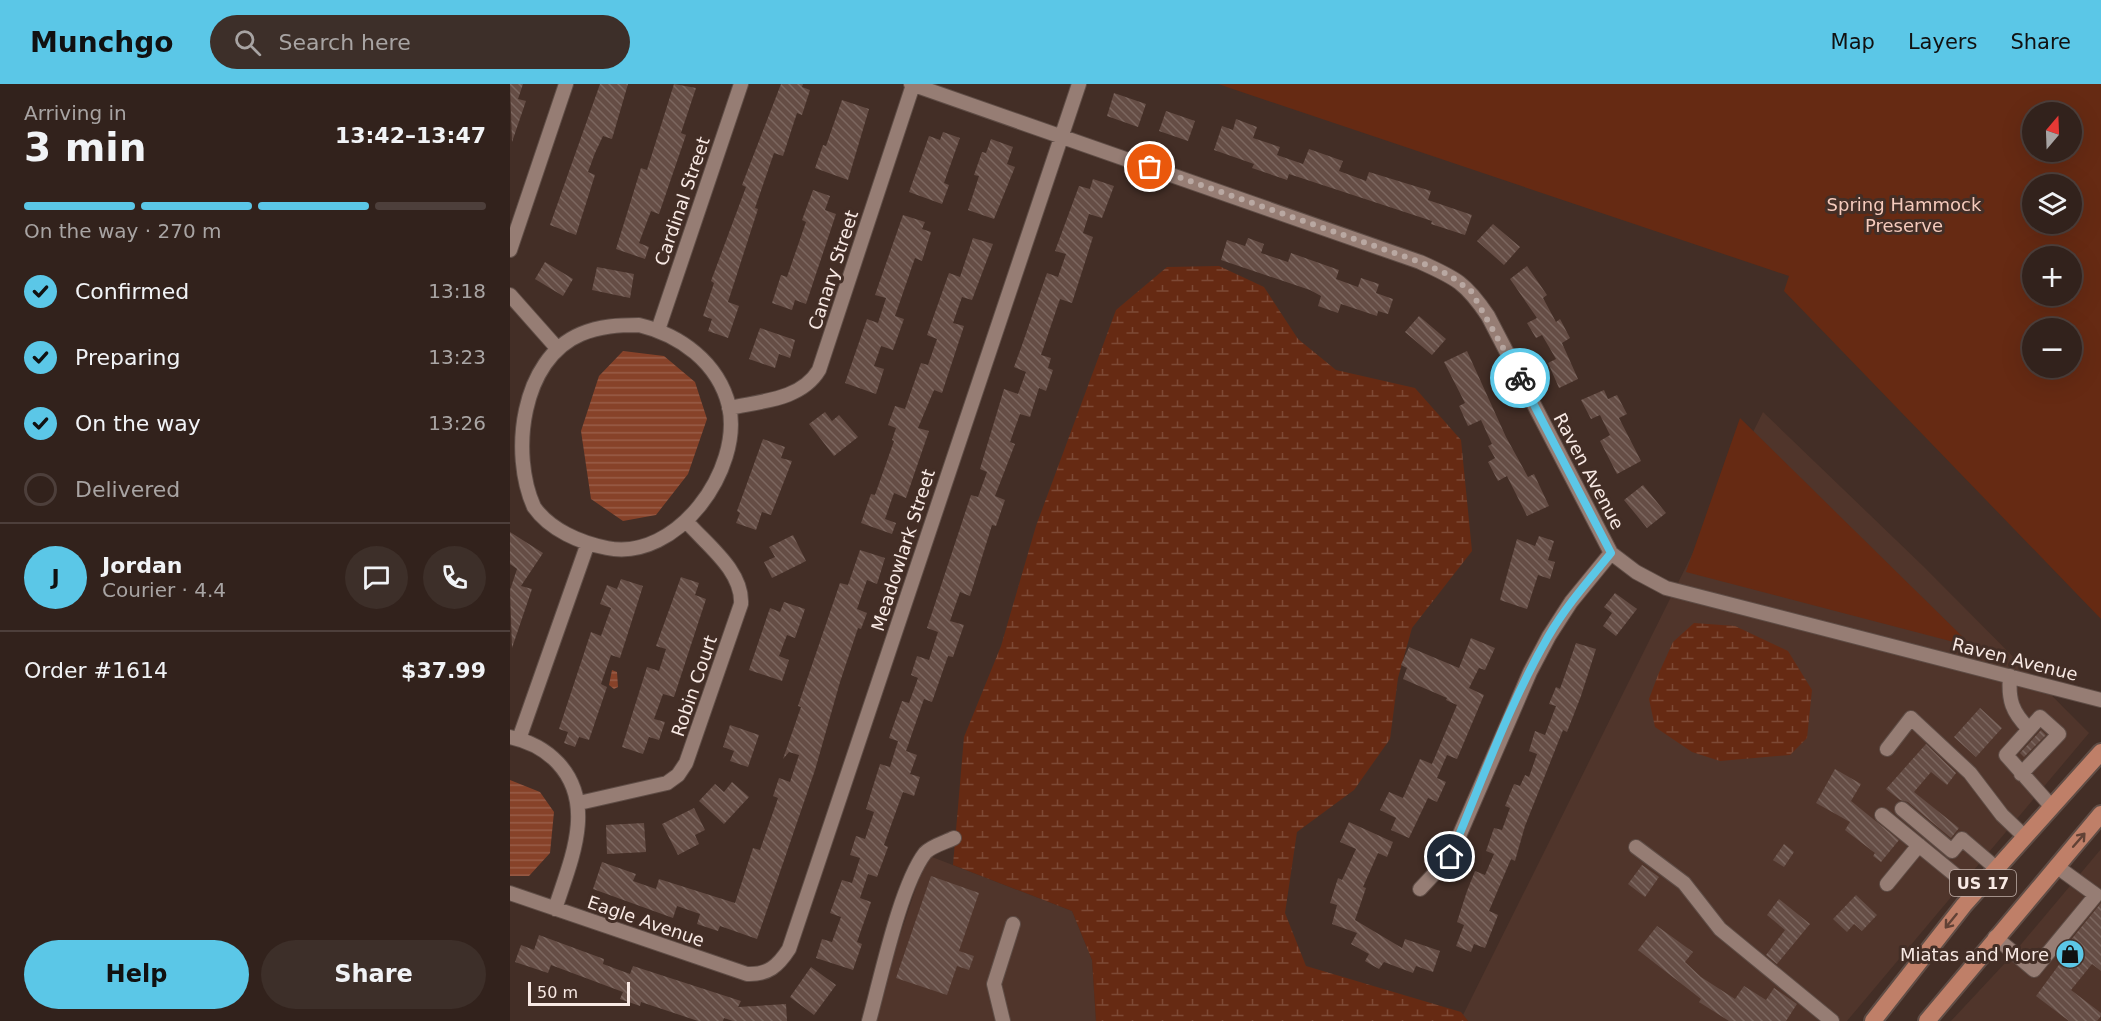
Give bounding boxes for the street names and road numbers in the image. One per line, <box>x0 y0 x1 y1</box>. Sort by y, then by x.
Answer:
street label: Cardinal Street <box>650 134 714 268</box>
street label: Canary Street <box>804 208 862 332</box>
street label: Raven Avenue <box>1549 409 1629 533</box>
street label: Meadowlark Street <box>867 466 939 634</box>
street label: Robin Court <box>667 633 721 739</box>
street label: Raven Avenue <box>1950 633 2080 685</box>
road number: US 17 <box>1950 870 2016 896</box>
street label: Eagle Avenue <box>585 891 707 951</box>

